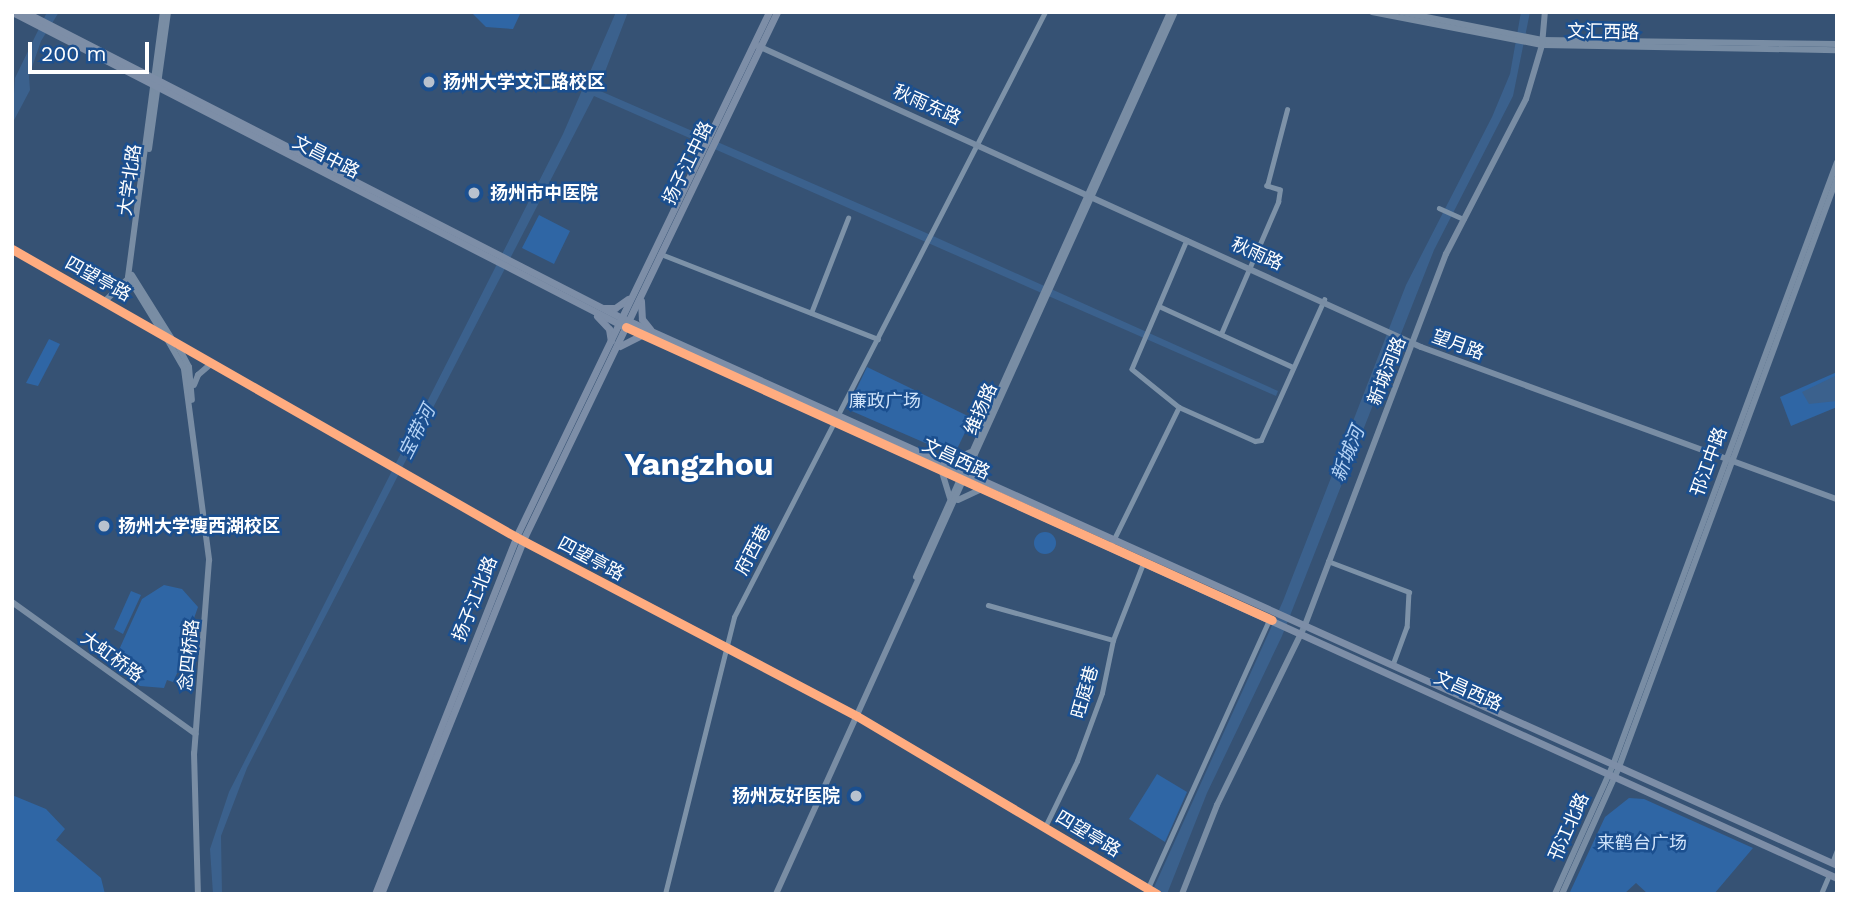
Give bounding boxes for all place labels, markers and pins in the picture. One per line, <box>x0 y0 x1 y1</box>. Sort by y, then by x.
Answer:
place label: 扬州大学文汇路校区 <box>443 71 605 93</box>
marker: 扬州大学文汇路校区 <box>421 74 437 90</box>
place label: 扬州市中医院 <box>490 182 598 204</box>
marker: 扬州市中医院 <box>464 183 484 203</box>
place label: 扬州大学瘦西湖校区 <box>118 515 280 537</box>
marker: 扬州大学瘦西湖校区 <box>96 518 112 534</box>
place label: 扬州友好医院 <box>732 785 840 807</box>
marker: 扬州友好医院 <box>846 786 866 806</box>

